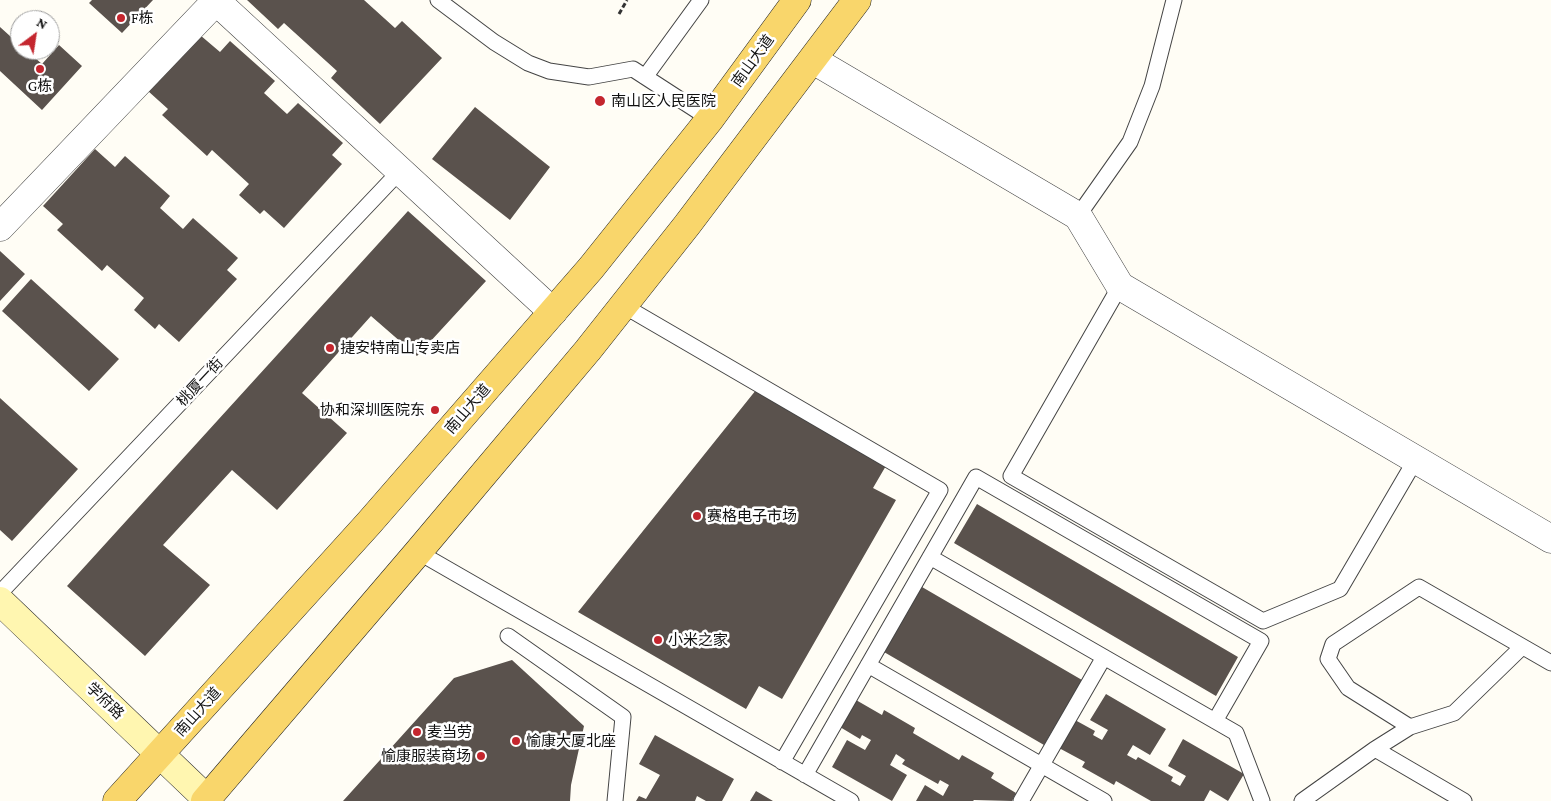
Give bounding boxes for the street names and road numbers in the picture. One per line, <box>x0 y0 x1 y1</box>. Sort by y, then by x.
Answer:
street label: 南山大道 <box>728 31 778 91</box>
street label: 桃厦一街 <box>173 354 227 410</box>
street label: 南山大道 <box>442 380 494 438</box>
street label: 学府路 <box>83 679 127 723</box>
street label: 南山大道 <box>171 684 225 740</box>

